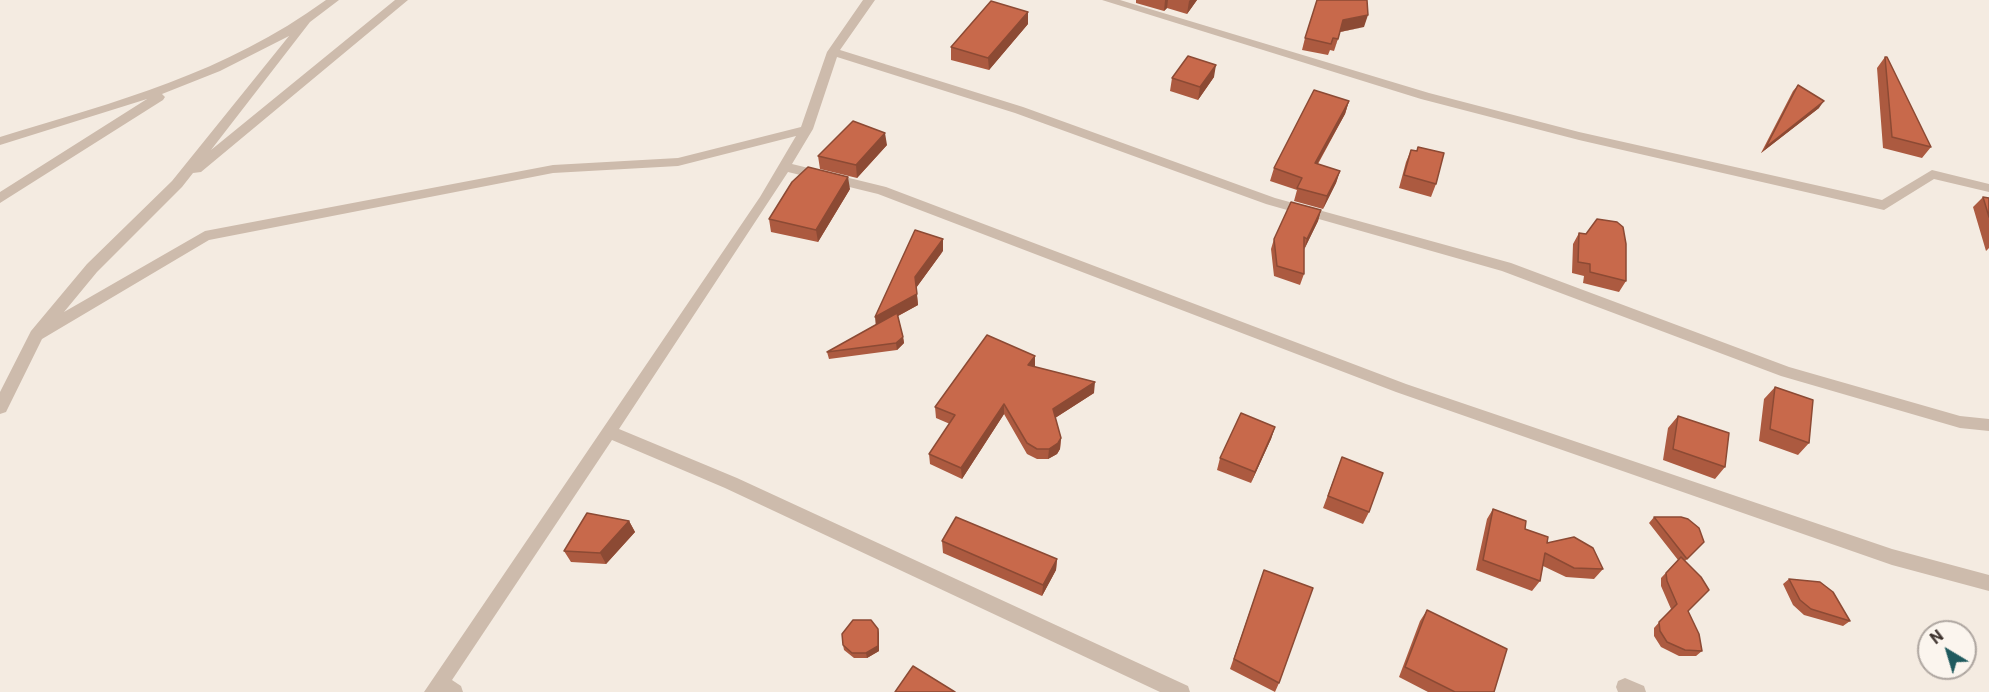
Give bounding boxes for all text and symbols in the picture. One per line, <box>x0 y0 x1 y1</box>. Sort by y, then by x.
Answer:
north arrow <box>1917 620 1977 680</box>
text: N <box>1927 626 1947 648</box>

